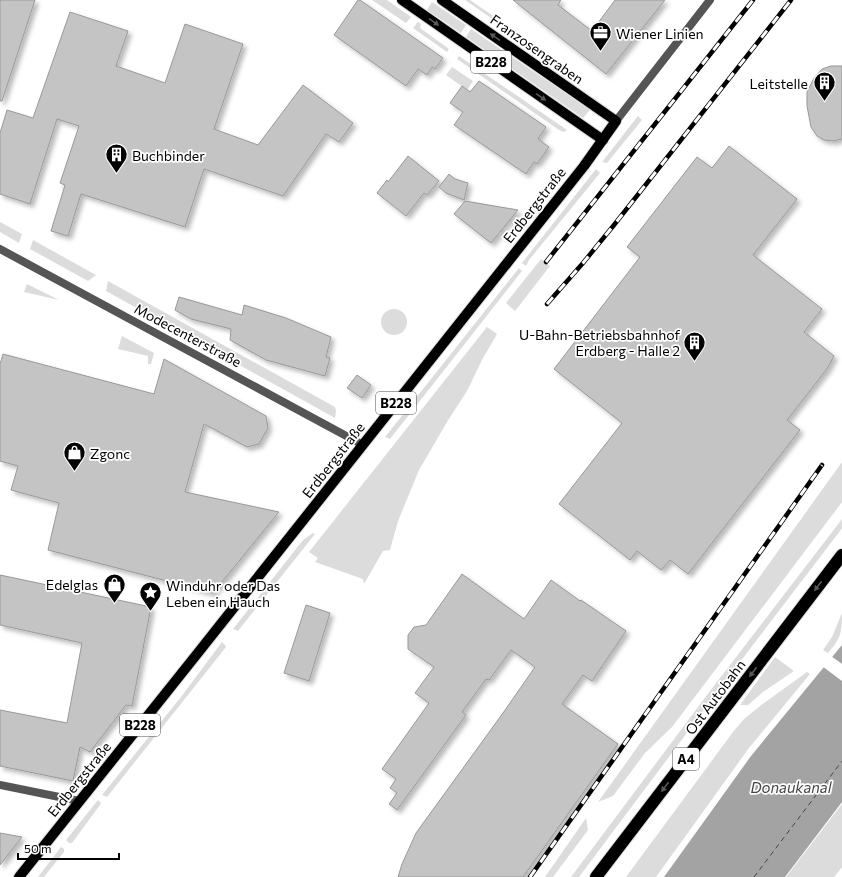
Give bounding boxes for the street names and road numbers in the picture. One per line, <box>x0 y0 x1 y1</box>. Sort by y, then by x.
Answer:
street label: Franzosengraben <box>487 11 587 87</box>
road number: B228 <box>471 51 511 73</box>
street label: Erdbergstraße <box>499 164 569 246</box>
street label: Modecenterstraße <box>132 300 244 370</box>
road number: B228 <box>376 392 416 414</box>
street label: Erdbergstraße <box>298 419 368 501</box>
street label: Ost Autobahn <box>681 656 749 738</box>
road number: B228 <box>120 714 160 736</box>
street label: Erdbergstraße <box>44 738 114 820</box>
road number: A4 <box>673 748 699 770</box>

